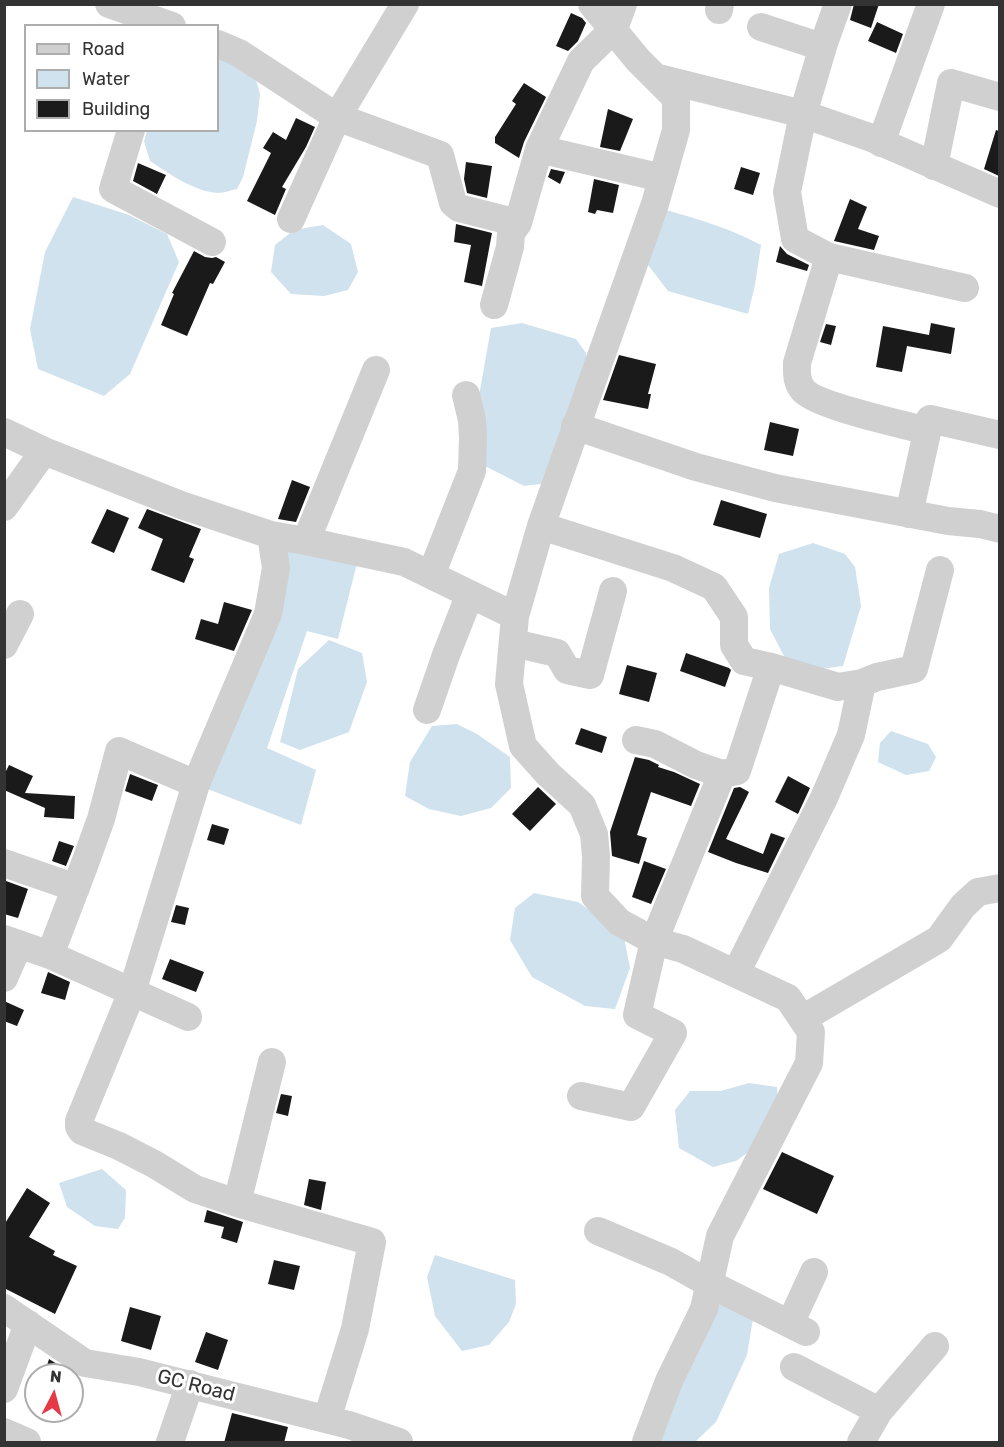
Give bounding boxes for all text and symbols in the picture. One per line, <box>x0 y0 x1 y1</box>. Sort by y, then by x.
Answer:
legend <box>24 24 219 132</box>
text: Road <box>82 38 125 60</box>
text: Water <box>82 68 130 90</box>
text: Building <box>82 98 150 120</box>
north arrow <box>24 1363 84 1423</box>
street label: GC Road <box>155 1365 237 1407</box>
text: N <box>49 1367 62 1387</box>

